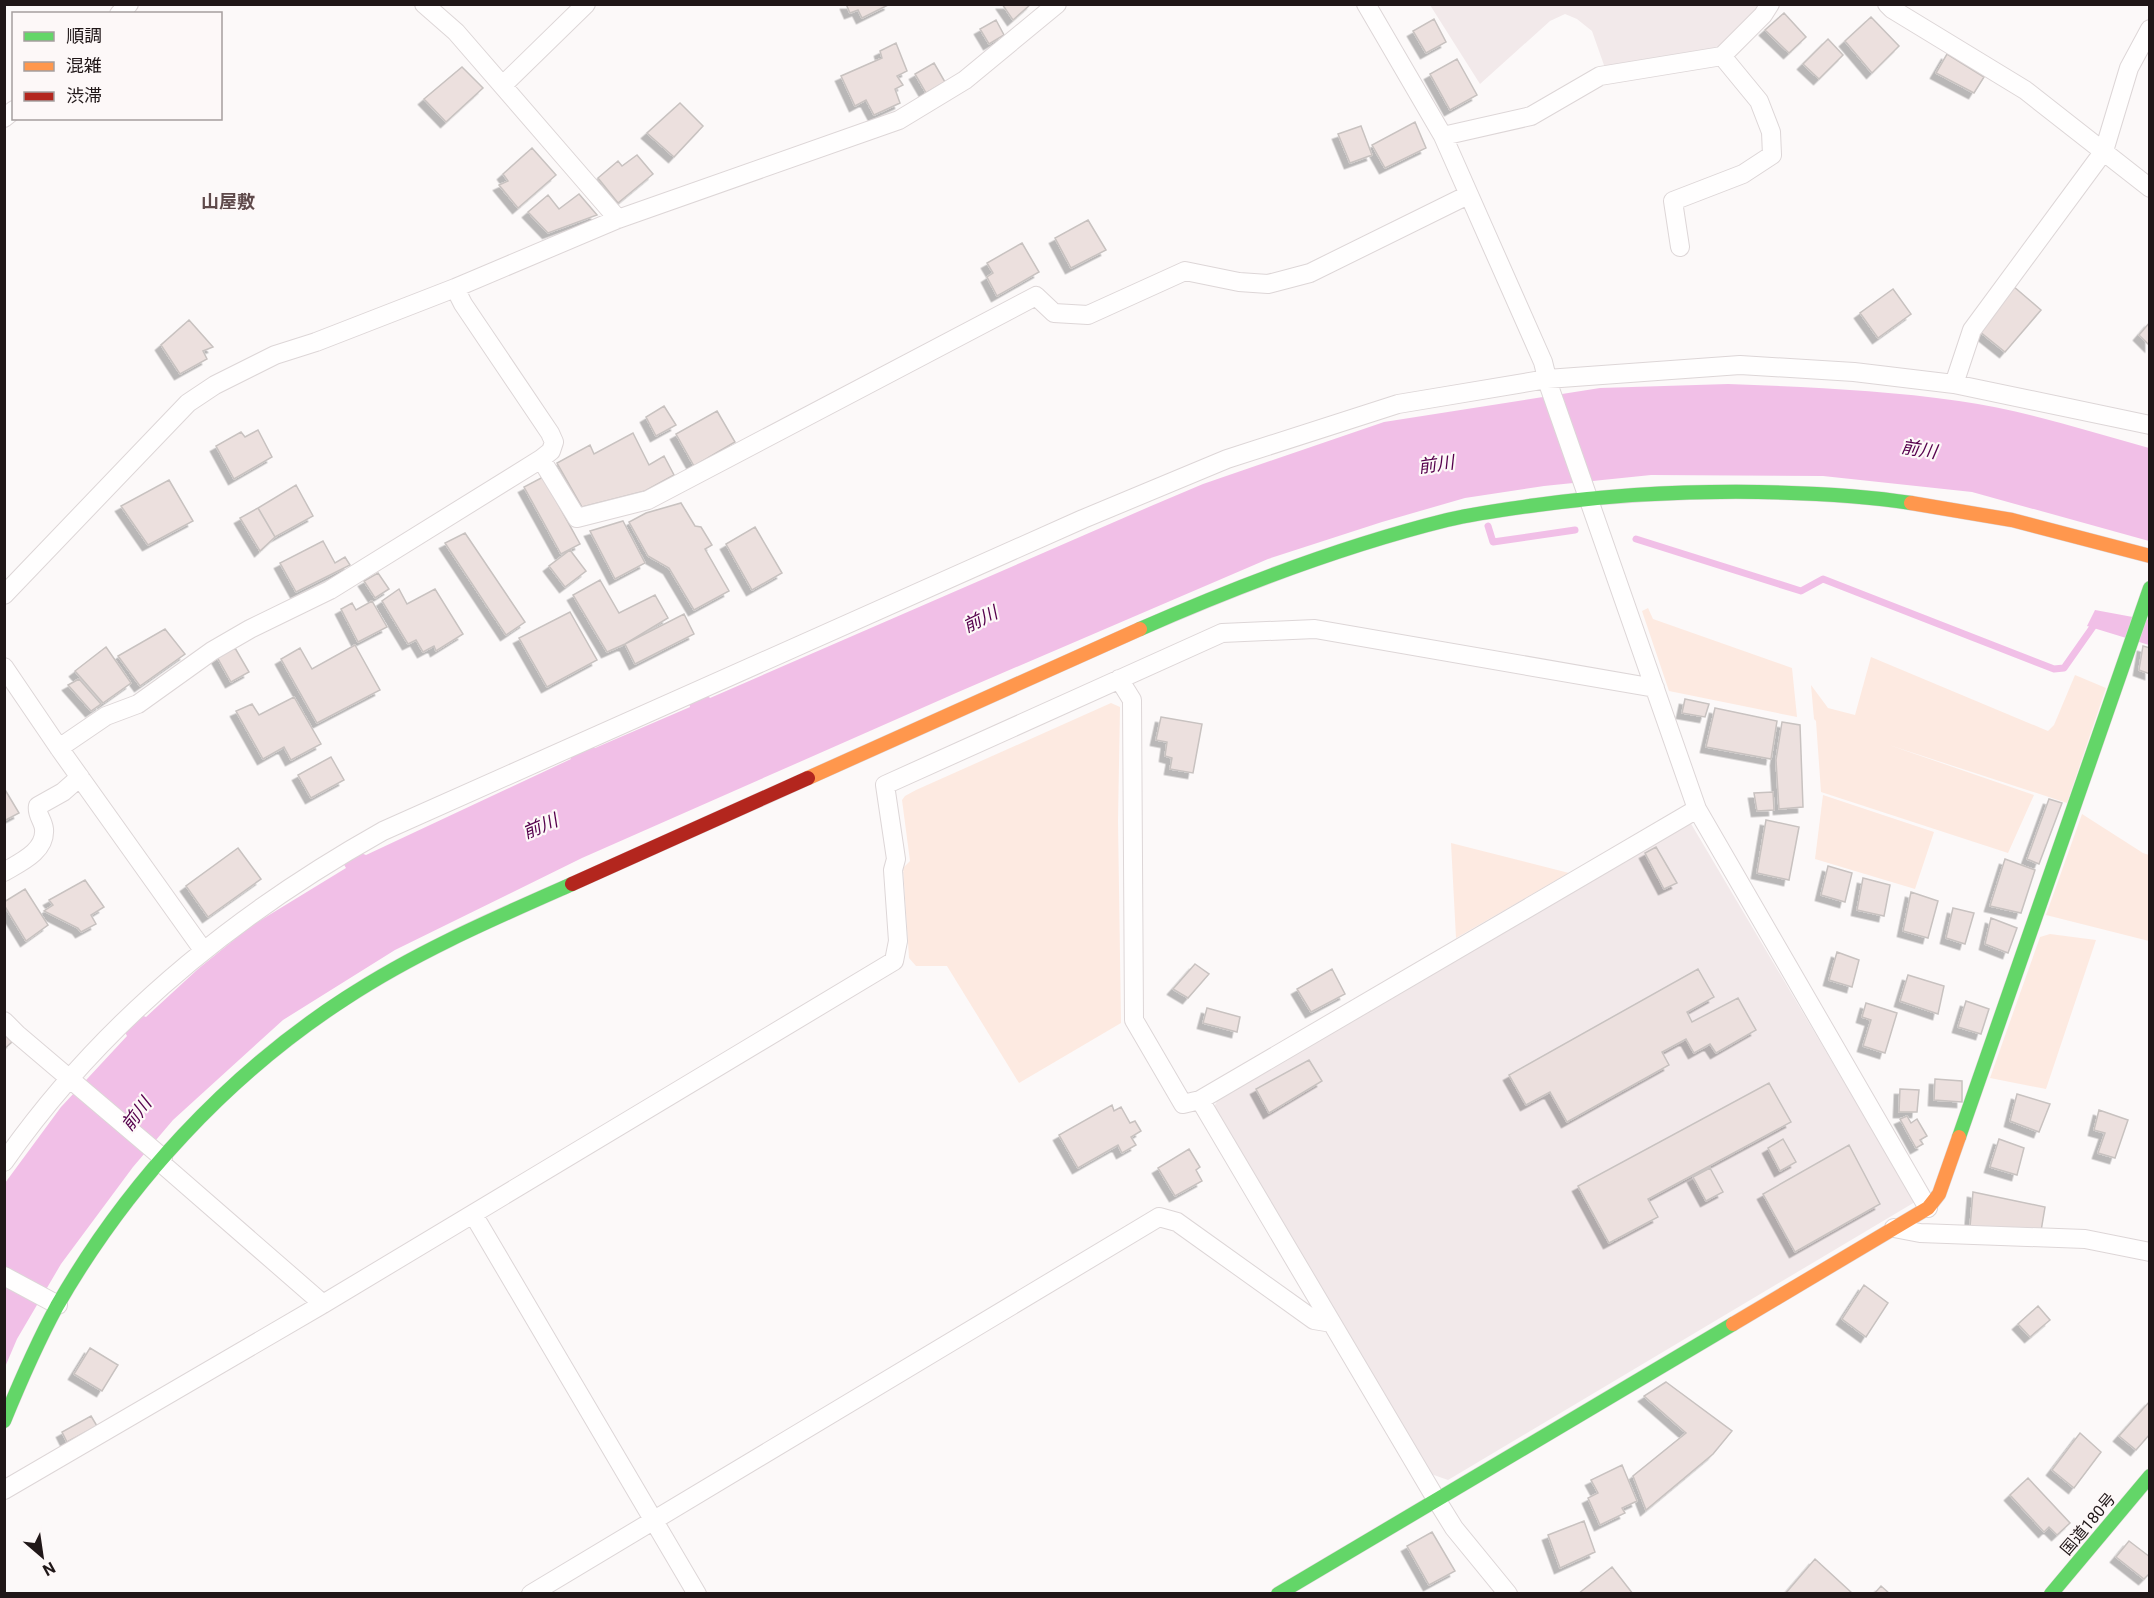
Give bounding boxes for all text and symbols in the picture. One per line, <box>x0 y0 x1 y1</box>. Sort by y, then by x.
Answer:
legend <box>12 12 222 120</box>
text: 順調 <box>66 25 102 46</box>
text: 混雑 <box>66 55 102 76</box>
text: 渋滞 <box>66 85 102 106</box>
district label: 山屋敷 <box>201 191 255 212</box>
water label: 前川 <box>1900 436 1940 462</box>
water label: 前川 <box>1417 451 1457 477</box>
water label: 前川 <box>959 601 1003 636</box>
water label: 前川 <box>519 809 563 843</box>
water label: 前川 <box>117 1092 156 1135</box>
street label: 国道180号 <box>2057 1489 2119 1559</box>
north arrow <box>12 1526 72 1586</box>
text: N <box>39 1558 59 1580</box>

